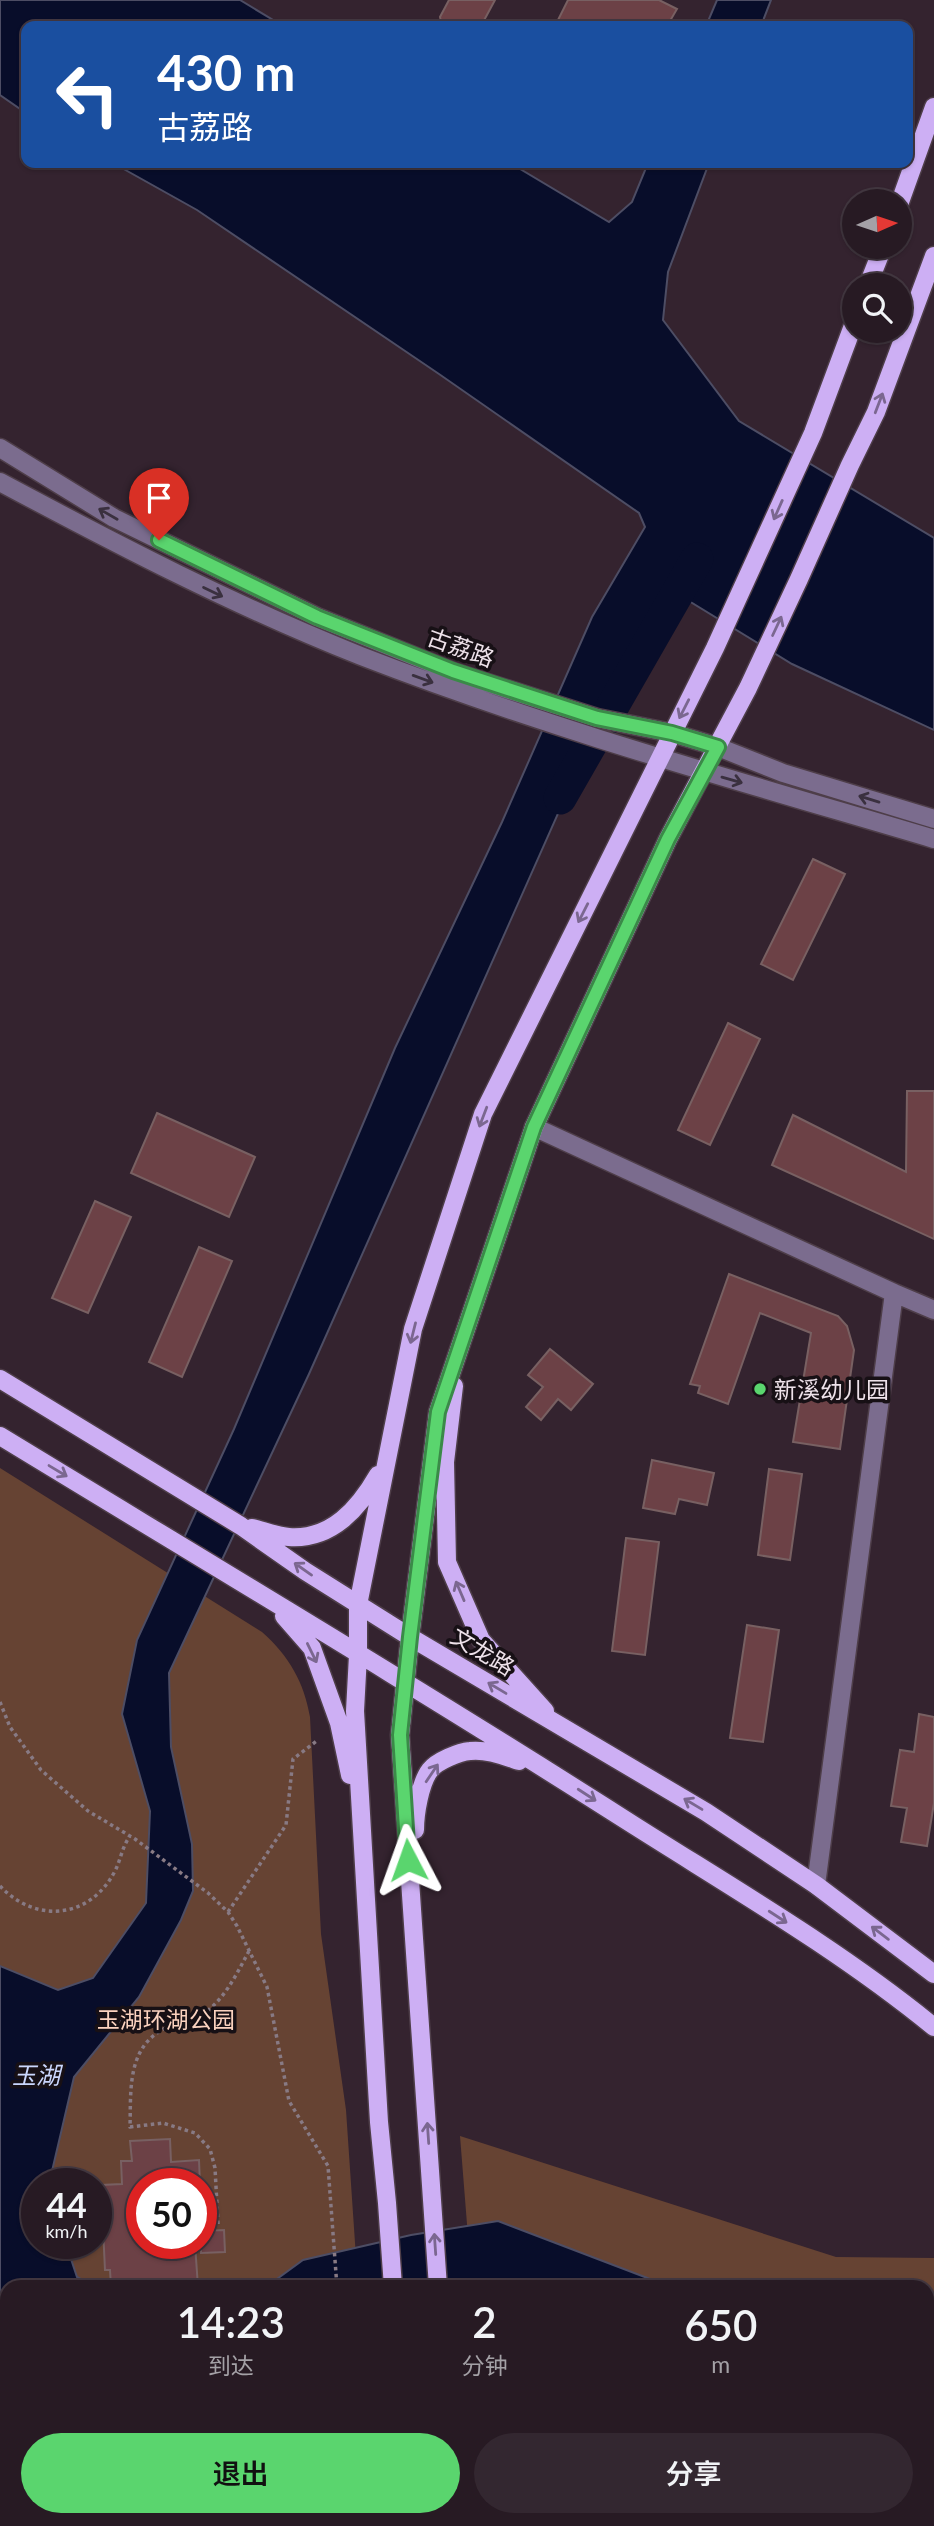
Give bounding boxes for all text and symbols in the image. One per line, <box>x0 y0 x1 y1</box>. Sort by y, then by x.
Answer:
text: 430 m <box>157 43 295 101</box>
icon: left <box>42 49 133 140</box>
text: 古荔路 <box>157 107 253 146</box>
north arrow <box>842 189 912 259</box>
map controls <box>842 189 912 343</box>
button: search <box>842 273 912 343</box>
one-way arrow <box>873 393 886 415</box>
pin <box>129 468 189 540</box>
icon: arrive <box>140 479 178 517</box>
one-way arrow <box>771 499 784 520</box>
one-way arrow <box>98 507 118 521</box>
one-way arrow <box>202 585 223 599</box>
one-way arrow <box>771 616 785 637</box>
street label: 古荔路 <box>424 622 498 672</box>
one-way arrow <box>412 673 434 686</box>
one-way arrow <box>677 698 691 719</box>
one-way arrow <box>721 775 743 788</box>
one-way arrow <box>858 792 880 805</box>
one-way arrow <box>576 902 590 923</box>
one-way arrow <box>475 1106 488 1127</box>
one-way arrow <box>406 1321 419 1344</box>
place label: 新溪幼儿园 <box>774 1375 889 1403</box>
marker: 新溪幼儿园 <box>752 1381 768 1397</box>
one-way arrow <box>48 1465 68 1479</box>
one-way arrow <box>294 1562 313 1576</box>
one-way arrow <box>453 1581 466 1602</box>
street label: 文龙路 <box>446 1621 520 1681</box>
one-way arrow <box>306 1642 320 1663</box>
one-way arrow <box>487 1681 507 1695</box>
one-way arrow <box>424 1763 439 1782</box>
one-way arrow <box>576 1788 596 1802</box>
one-way arrow <box>683 1797 703 1811</box>
position arrow <box>371 1823 445 1897</box>
one-way arrow <box>768 1911 788 1925</box>
one-way arrow <box>870 1926 889 1941</box>
park label: 玉湖环湖公园 <box>97 2005 235 2033</box>
water label: 玉湖 <box>12 2060 64 2089</box>
one-way arrow <box>421 2122 434 2145</box>
speed limit sign: 50 <box>126 2168 217 2259</box>
text: 44 <box>46 2183 87 2225</box>
text: km/h <box>45 2220 88 2242</box>
one-way arrow <box>429 2233 442 2256</box>
text: 14:23 <box>177 2297 285 2347</box>
text: 2 <box>472 2297 497 2347</box>
text: 650 <box>684 2300 757 2350</box>
text: m <box>711 2350 730 2378</box>
text: 到达 <box>208 2351 254 2379</box>
text: 分钟 <box>461 2351 507 2379</box>
button: 退出 <box>21 2433 460 2513</box>
button: 分享 <box>474 2433 913 2513</box>

